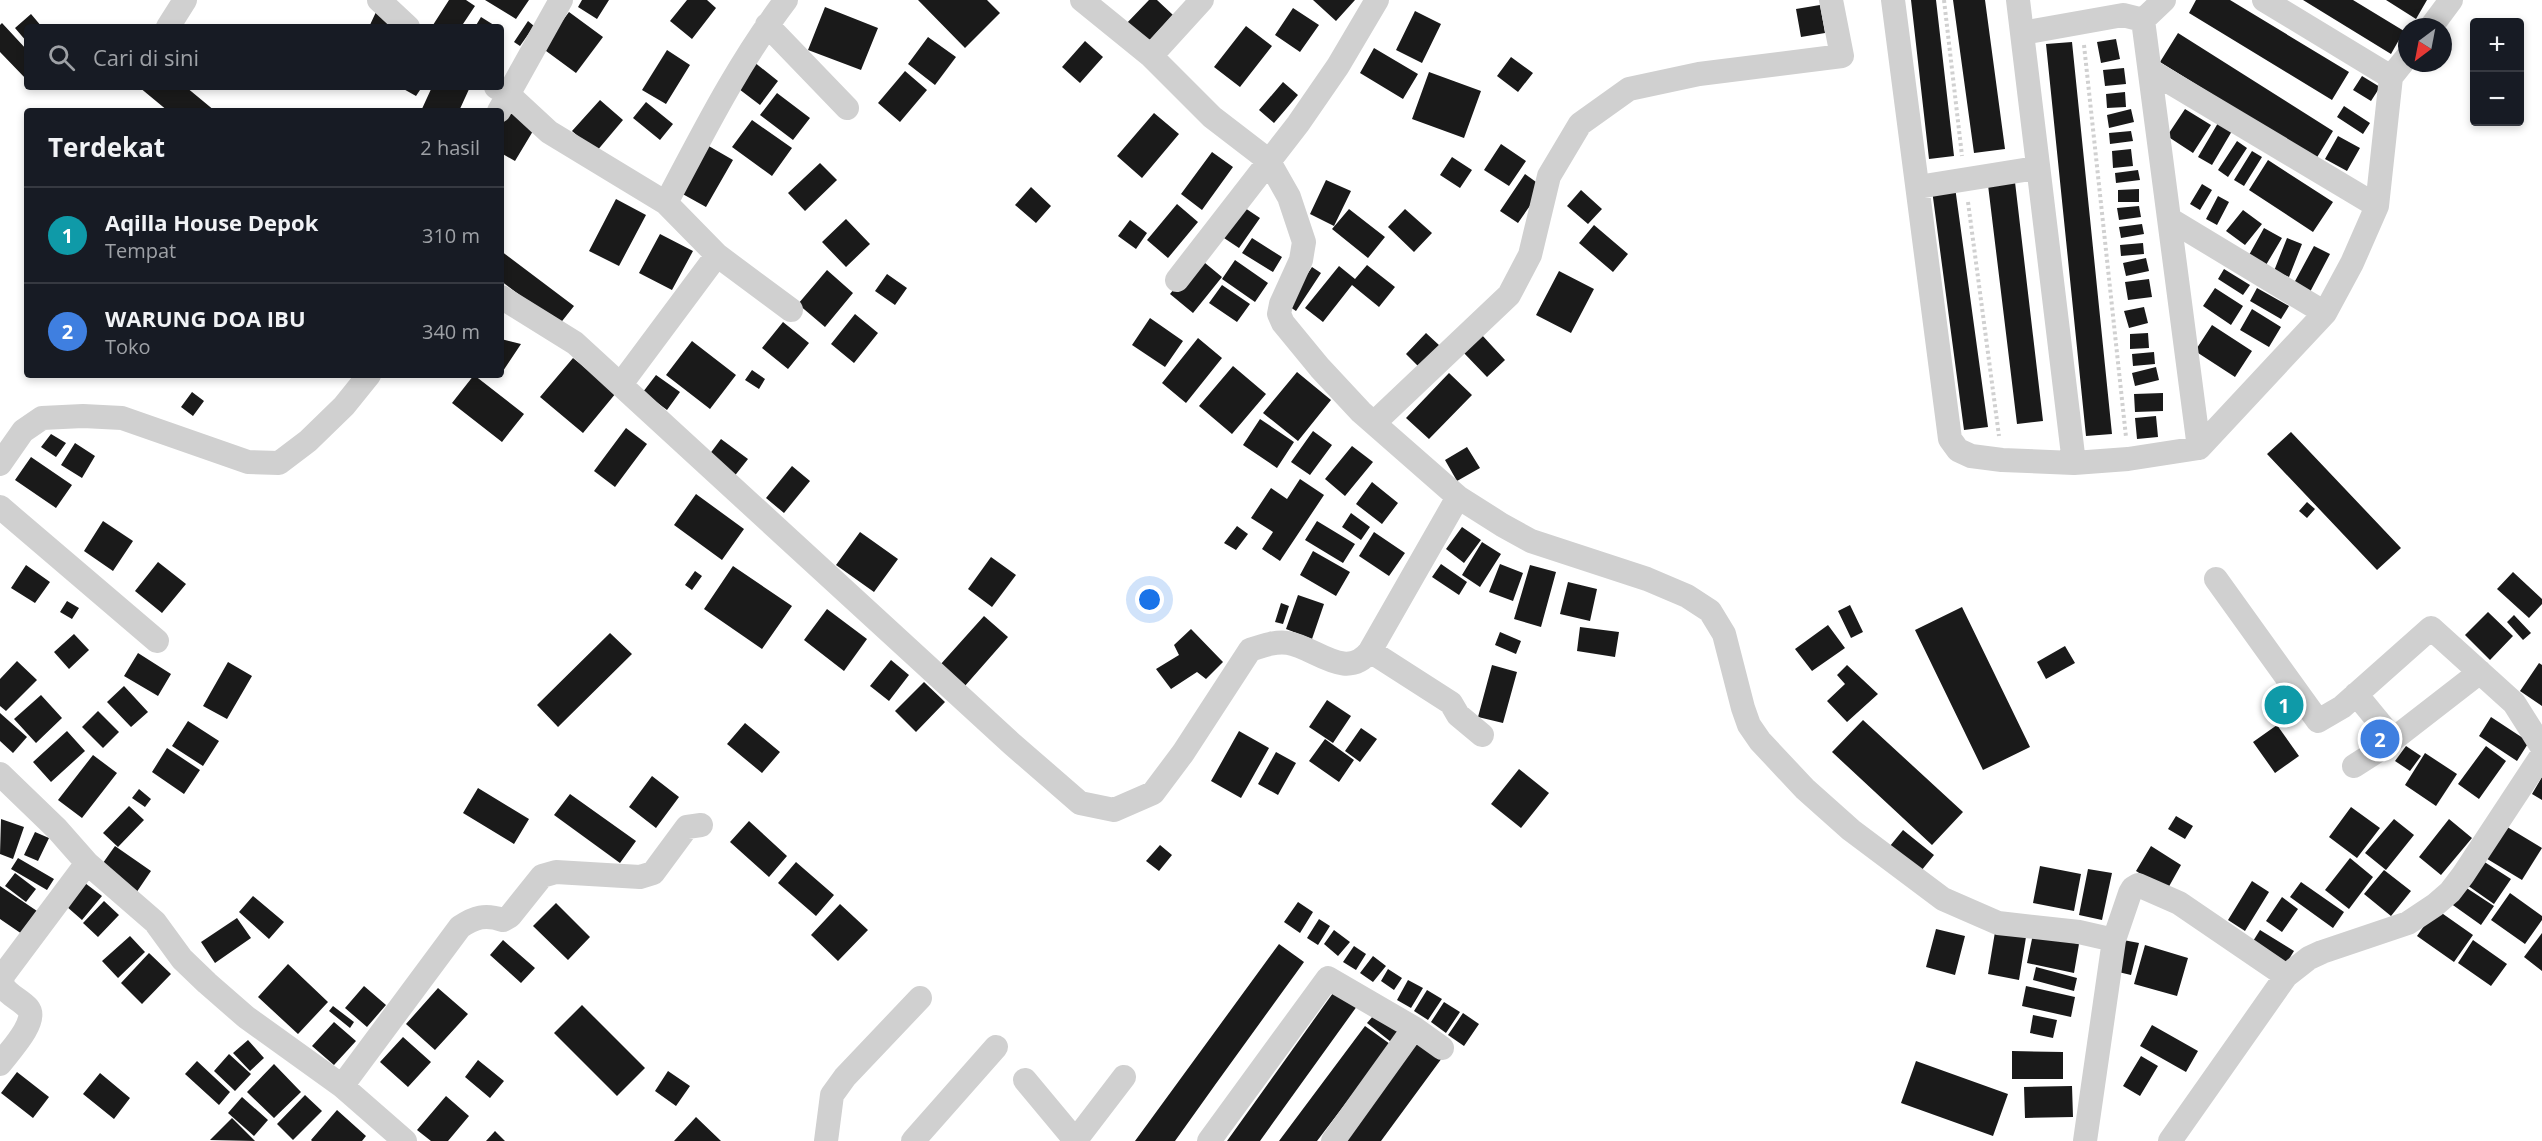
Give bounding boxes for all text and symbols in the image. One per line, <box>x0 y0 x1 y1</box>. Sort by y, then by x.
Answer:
north arrow <box>2398 18 2452 72</box>
map controls <box>2470 18 2524 126</box>
button: + <box>2470 18 2524 72</box>
search box <box>24 24 504 90</box>
icon: search <box>45 41 78 74</box>
text: Cari di sini <box>93 42 199 72</box>
button: − <box>2470 72 2524 126</box>
text: Terdekat <box>48 129 165 165</box>
text: 2 hasil <box>420 134 480 161</box>
text: Aqilla House Depok <box>105 207 318 237</box>
text: 1 <box>62 222 73 249</box>
text: 310 m <box>422 222 480 249</box>
text: Tempat <box>105 237 176 264</box>
text: WARUNG DOA IBU <box>105 303 306 333</box>
text: 2 <box>62 318 73 345</box>
text: 340 m <box>422 318 480 345</box>
text: Toko <box>105 333 151 360</box>
your location <box>1135 585 1164 614</box>
pin: 1 <box>2264 682 2304 728</box>
pin: 2 <box>2360 716 2400 762</box>

